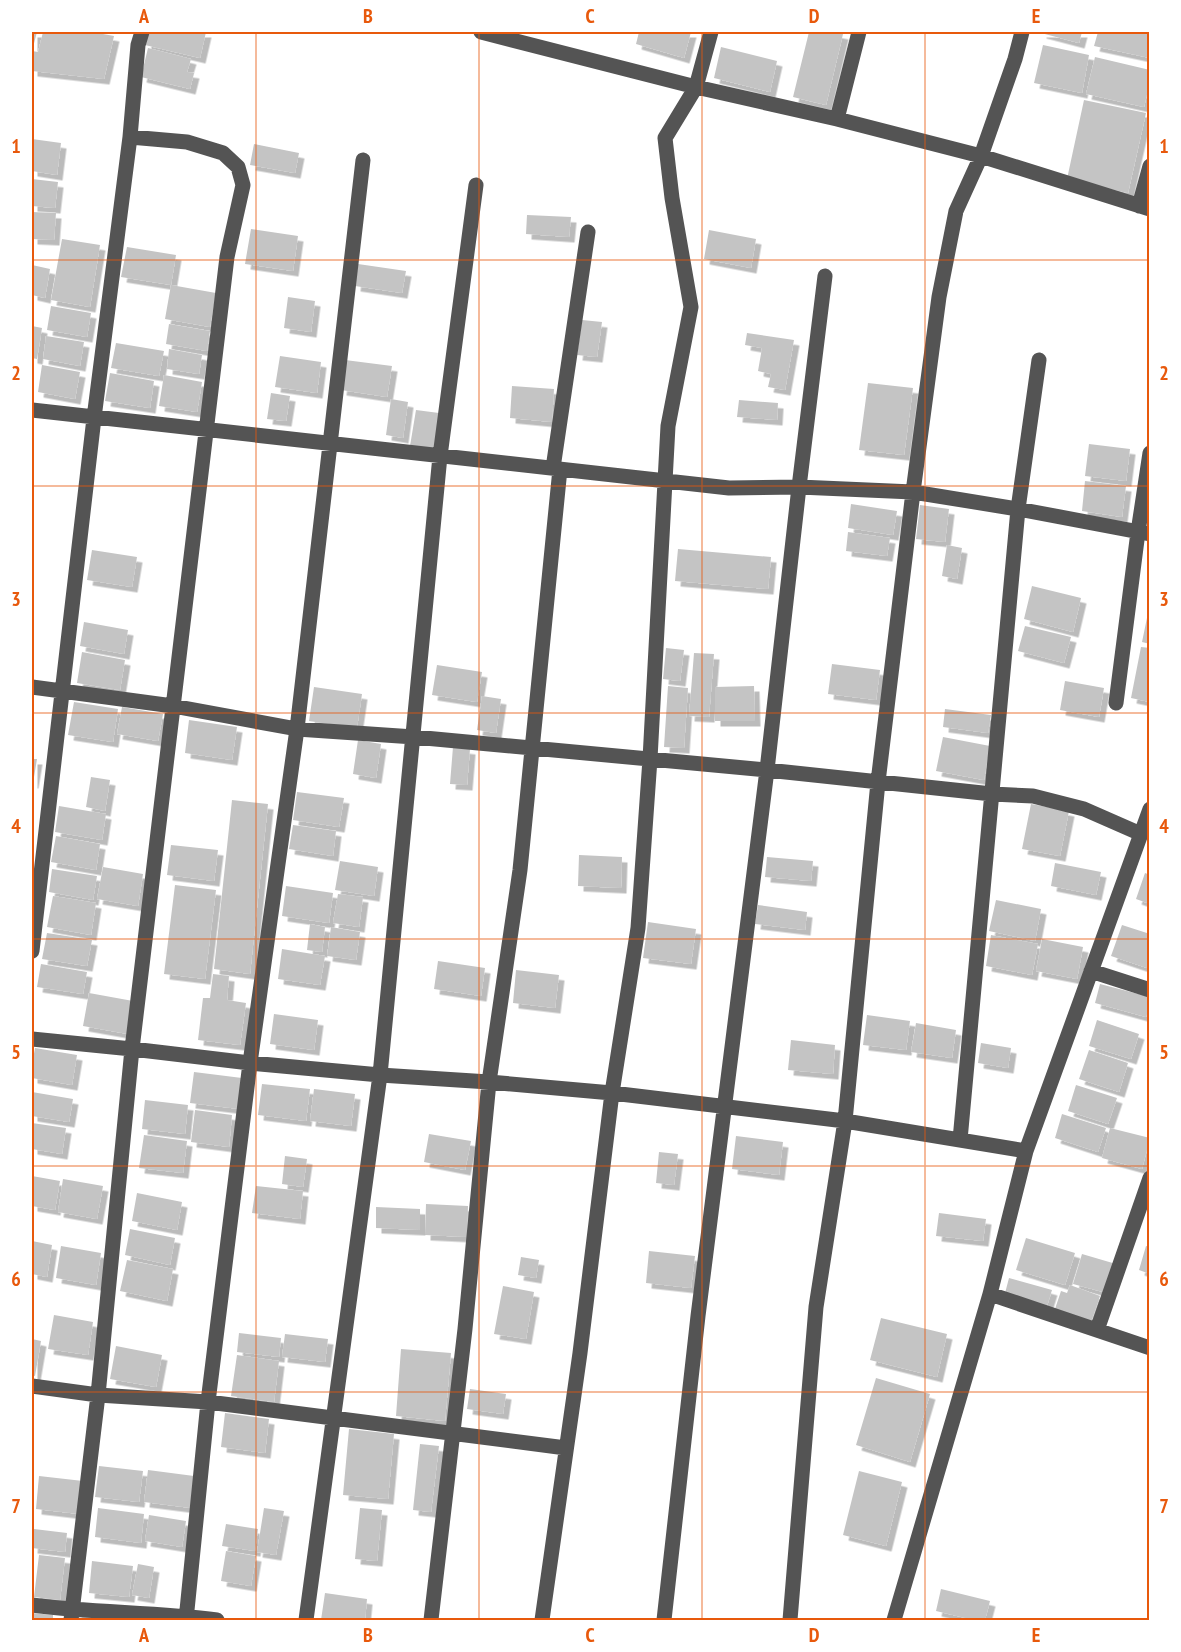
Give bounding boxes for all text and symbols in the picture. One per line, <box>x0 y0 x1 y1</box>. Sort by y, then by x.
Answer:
text: A <box>138 3 150 29</box>
text: B <box>363 3 373 29</box>
text: C <box>585 3 595 29</box>
text: D <box>809 3 820 29</box>
text: E <box>1032 3 1040 29</box>
text: 1 <box>11 133 21 159</box>
text: 1 <box>1159 133 1169 159</box>
text: 2 <box>11 360 21 386</box>
text: 2 <box>1159 360 1169 386</box>
text: 3 <box>11 586 21 612</box>
text: 3 <box>1159 586 1169 612</box>
text: 4 <box>11 813 21 839</box>
text: 4 <box>1159 813 1169 839</box>
text: 5 <box>11 1039 21 1065</box>
text: 5 <box>1159 1039 1169 1065</box>
text: 6 <box>11 1266 21 1292</box>
text: 6 <box>1159 1266 1169 1292</box>
text: 7 <box>11 1493 21 1519</box>
text: 7 <box>1159 1493 1169 1519</box>
text: A <box>138 1622 150 1648</box>
text: B <box>363 1622 373 1648</box>
text: C <box>585 1622 595 1648</box>
text: D <box>809 1622 820 1648</box>
text: E <box>1032 1622 1040 1648</box>

